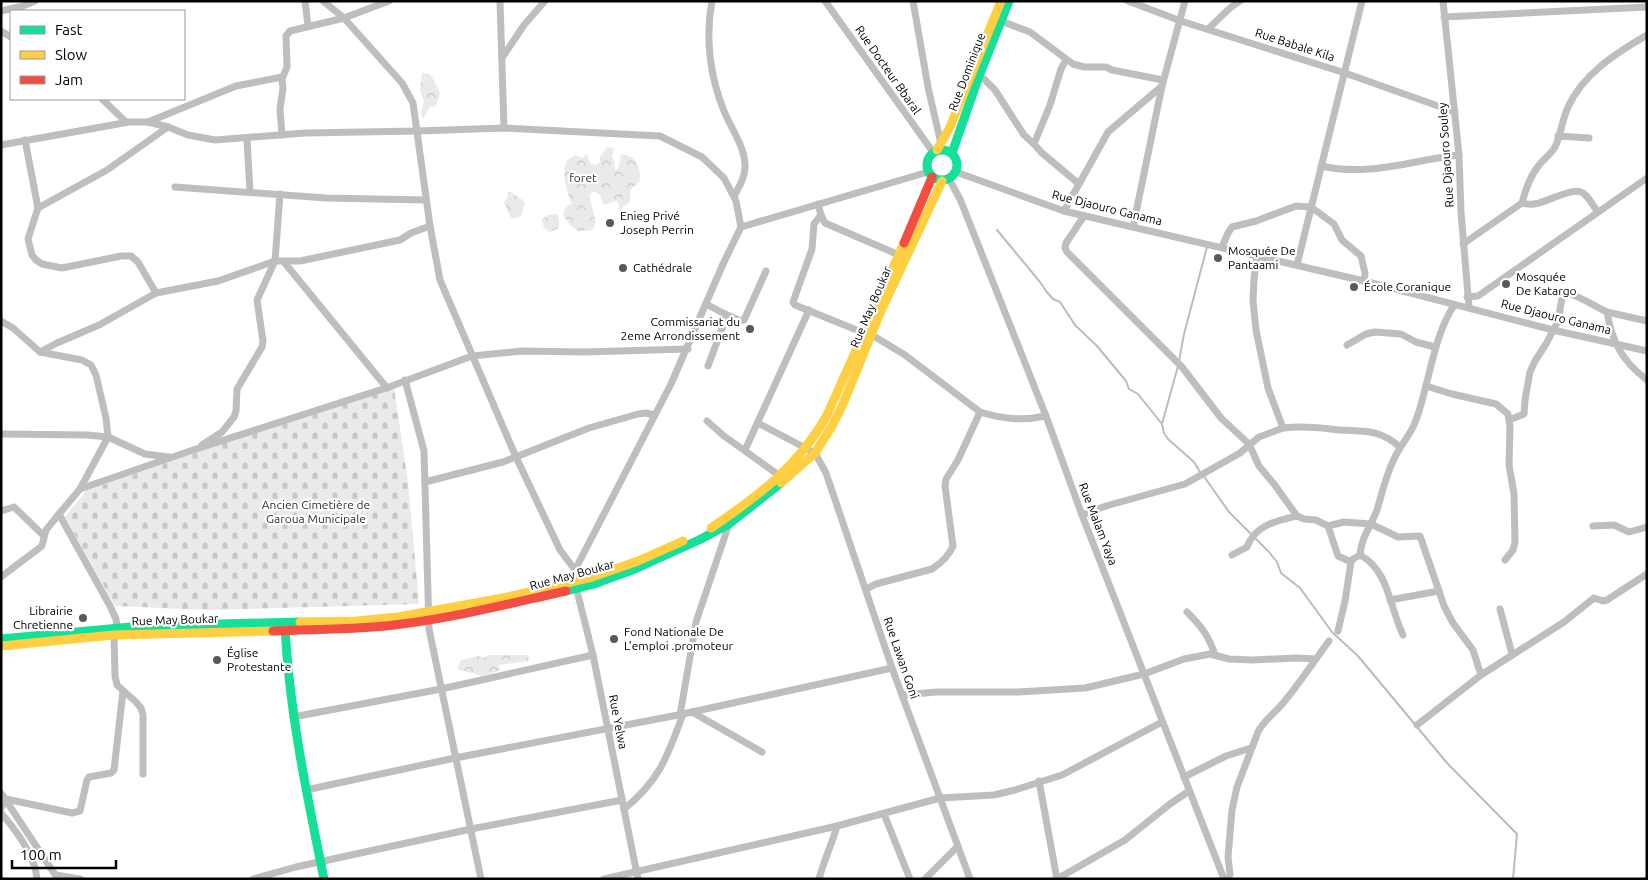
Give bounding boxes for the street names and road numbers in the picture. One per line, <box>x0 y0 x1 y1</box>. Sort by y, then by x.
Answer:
street label: Rue Docteur Bbaral <box>853 23 924 116</box>
street label: Rue Babale Kila <box>1254 26 1337 64</box>
street label: Rue Dominique <box>946 31 987 113</box>
street label: Rue Djaouro Souley <box>1435 102 1456 208</box>
street label: Rue Djaouro Ganama <box>1051 188 1164 228</box>
street label: Rue May Boukar <box>848 264 894 349</box>
street label: Rue Djaouro Ganama <box>1500 297 1613 337</box>
street label: Rue Malam Yaya <box>1077 481 1120 567</box>
street label: Rue May Boukar <box>528 557 616 592</box>
street label: Rue May Boukar <box>131 611 219 628</box>
street label: Rue Lawan Goni <box>881 615 922 701</box>
street label: Rue Yelwa <box>607 693 630 750</box>

